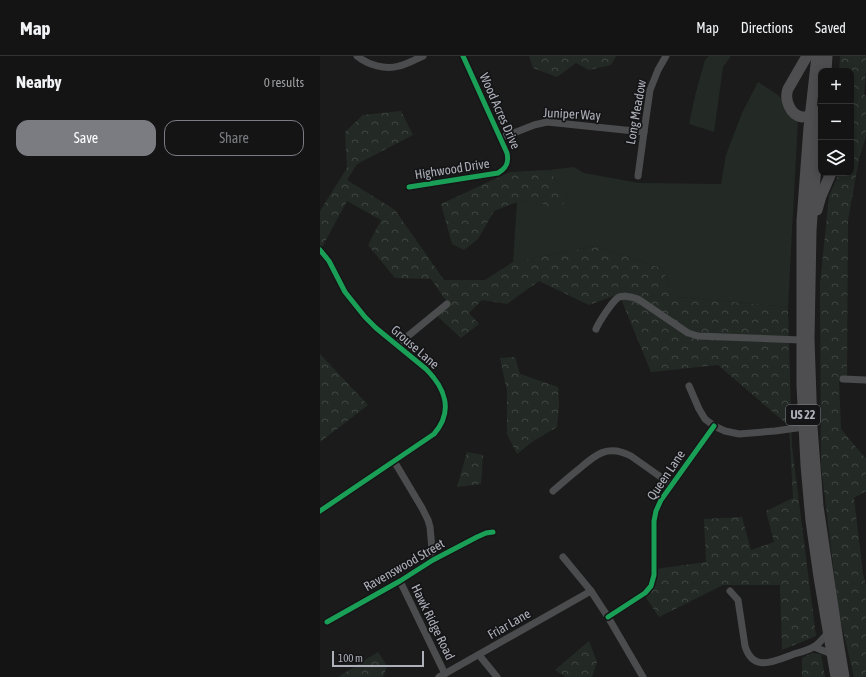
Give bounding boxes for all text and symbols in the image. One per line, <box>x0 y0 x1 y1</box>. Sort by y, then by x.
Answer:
text: Map <box>20 17 51 39</box>
text: Map <box>696 20 719 36</box>
text: Directions <box>741 20 793 36</box>
text: Saved <box>815 20 846 36</box>
map controls <box>818 68 854 176</box>
button: + <box>818 68 854 104</box>
street label: Wood Acres Drive <box>477 71 524 151</box>
text: Nearby <box>16 72 62 92</box>
text: 0 results <box>264 75 304 90</box>
street label: Long Meadow <box>623 78 649 146</box>
button: − <box>818 104 854 140</box>
street label: Juniper Way <box>543 105 602 123</box>
button: Save <box>16 120 156 156</box>
button: Share <box>164 120 304 156</box>
button: layers <box>818 140 854 176</box>
street label: Highwood Drive <box>414 156 491 182</box>
street label: Grouse Lane <box>388 322 442 372</box>
road number: US 22 <box>786 405 820 425</box>
street label: Queen Lane <box>644 447 688 503</box>
street label: Ravenswood Street <box>361 536 447 594</box>
street label: Hawk Ridge Road <box>408 582 458 662</box>
street label: Friar Lane <box>485 606 533 642</box>
scale bar <box>332 649 424 668</box>
text: 100 m <box>338 652 363 664</box>

